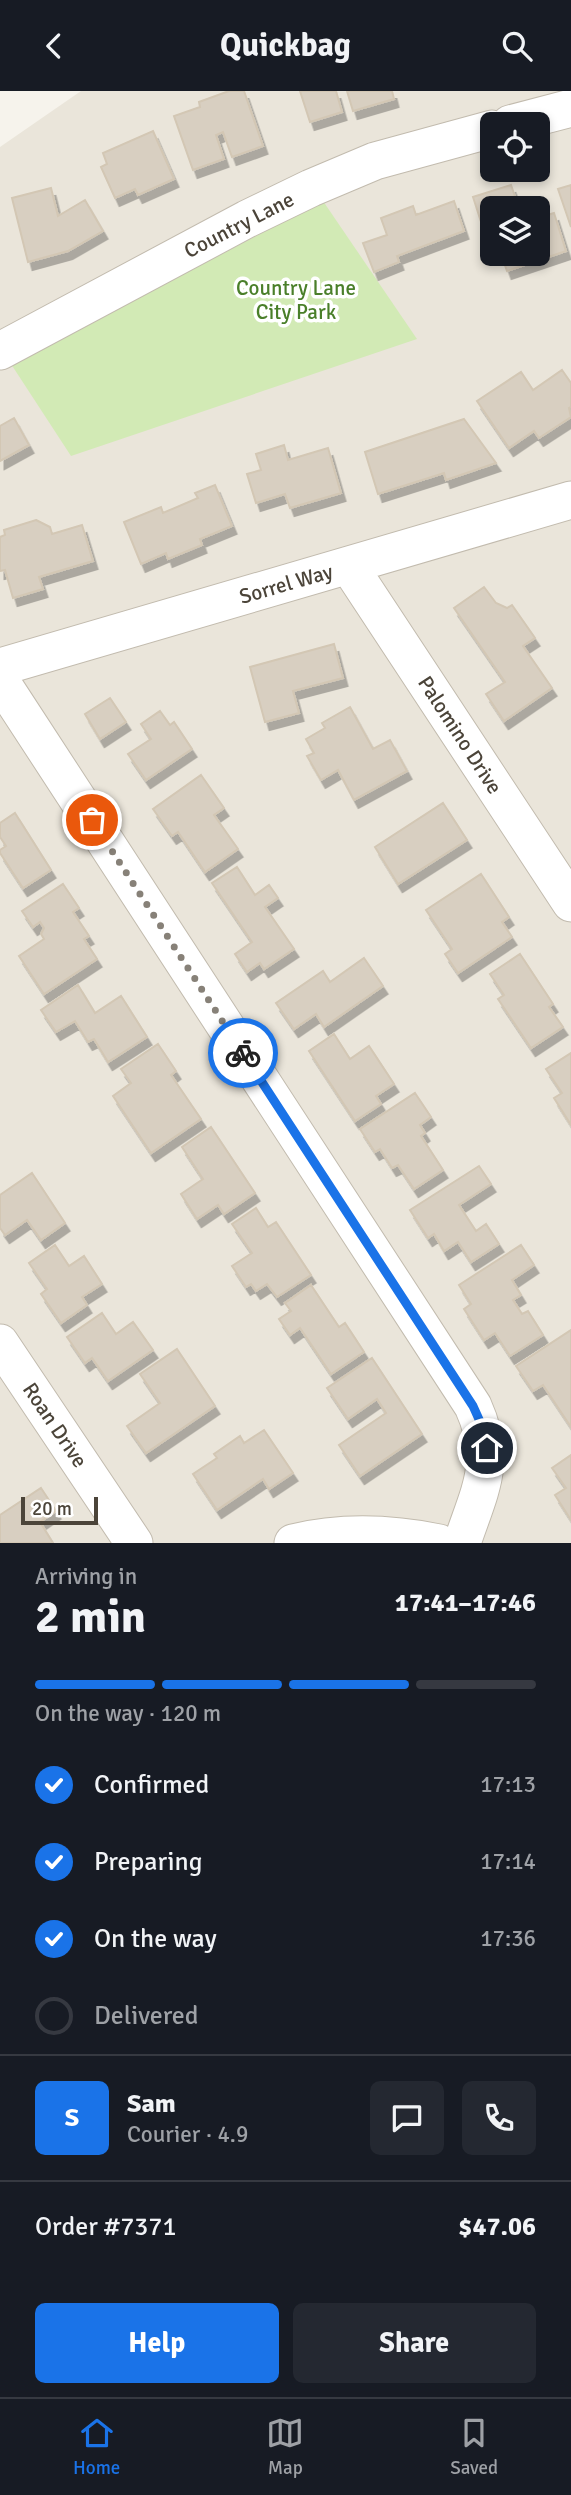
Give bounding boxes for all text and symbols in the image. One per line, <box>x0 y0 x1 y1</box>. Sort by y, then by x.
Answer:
text: Quickbag <box>220 26 351 65</box>
icon: back <box>35 27 73 65</box>
icon: search <box>498 27 536 65</box>
map controls <box>480 112 550 266</box>
button: locate <box>480 112 550 182</box>
street label: Country Lane <box>180 186 298 264</box>
button: layers <box>480 196 550 266</box>
park label: Country Lane City Park <box>236 275 356 325</box>
street label: Sorrel Way <box>236 558 336 610</box>
street label: Palomino Drive <box>412 671 508 799</box>
pin <box>62 790 122 850</box>
icon: bag <box>73 801 111 839</box>
courier <box>208 1018 278 1088</box>
icon: bike <box>224 1034 262 1072</box>
street label: Roan Drive <box>17 1378 93 1472</box>
pin <box>457 1418 517 1478</box>
icon: home <box>468 1429 506 1467</box>
scale bar <box>21 1494 98 1526</box>
text: 20 m <box>32 1497 72 1521</box>
text: Arriving in <box>35 1562 137 1591</box>
text: 17:41–17:46 <box>395 1587 536 1619</box>
text: 2 min <box>35 1589 146 1645</box>
text: On the way · 120 m <box>35 1699 221 1728</box>
icon: check <box>35 1766 73 1804</box>
text: Confirmed <box>94 1769 209 1801</box>
text: 17:13 <box>480 1770 536 1799</box>
icon: check <box>35 1843 73 1881</box>
text: Preparing <box>94 1846 202 1878</box>
text: 17:14 <box>480 1847 536 1876</box>
icon: check <box>35 1920 73 1958</box>
text: On the way <box>94 1923 217 1955</box>
text: 17:36 <box>480 1924 536 1953</box>
text: Delivered <box>94 2000 199 2032</box>
button: chat <box>370 2081 444 2155</box>
button: phone <box>462 2081 536 2155</box>
text: Sam <box>127 2088 176 2120</box>
text: S <box>65 2102 79 2134</box>
text: Courier · 4.9 <box>127 2120 248 2149</box>
text: Order #7371 <box>35 2211 176 2243</box>
text: $47.06 <box>458 2211 536 2243</box>
button: Help <box>35 2303 279 2383</box>
button: Share <box>293 2303 536 2383</box>
tab: Home <box>73 2414 120 2480</box>
tab: Map <box>266 2414 304 2480</box>
tab: Saved <box>450 2414 498 2480</box>

